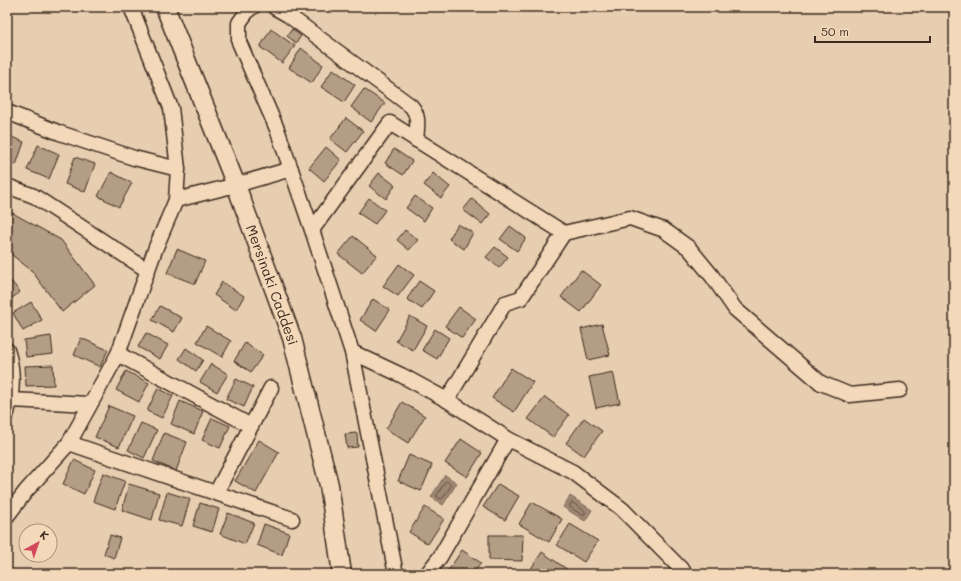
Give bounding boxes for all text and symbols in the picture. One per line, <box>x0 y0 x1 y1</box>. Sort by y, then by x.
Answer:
scale bar <box>815 18 930 44</box>
text: 50 m <box>821 23 849 39</box>
street label: Mersinaki Caddesi <box>242 222 303 348</box>
north arrow <box>18 523 58 563</box>
text: K <box>37 527 52 543</box>

